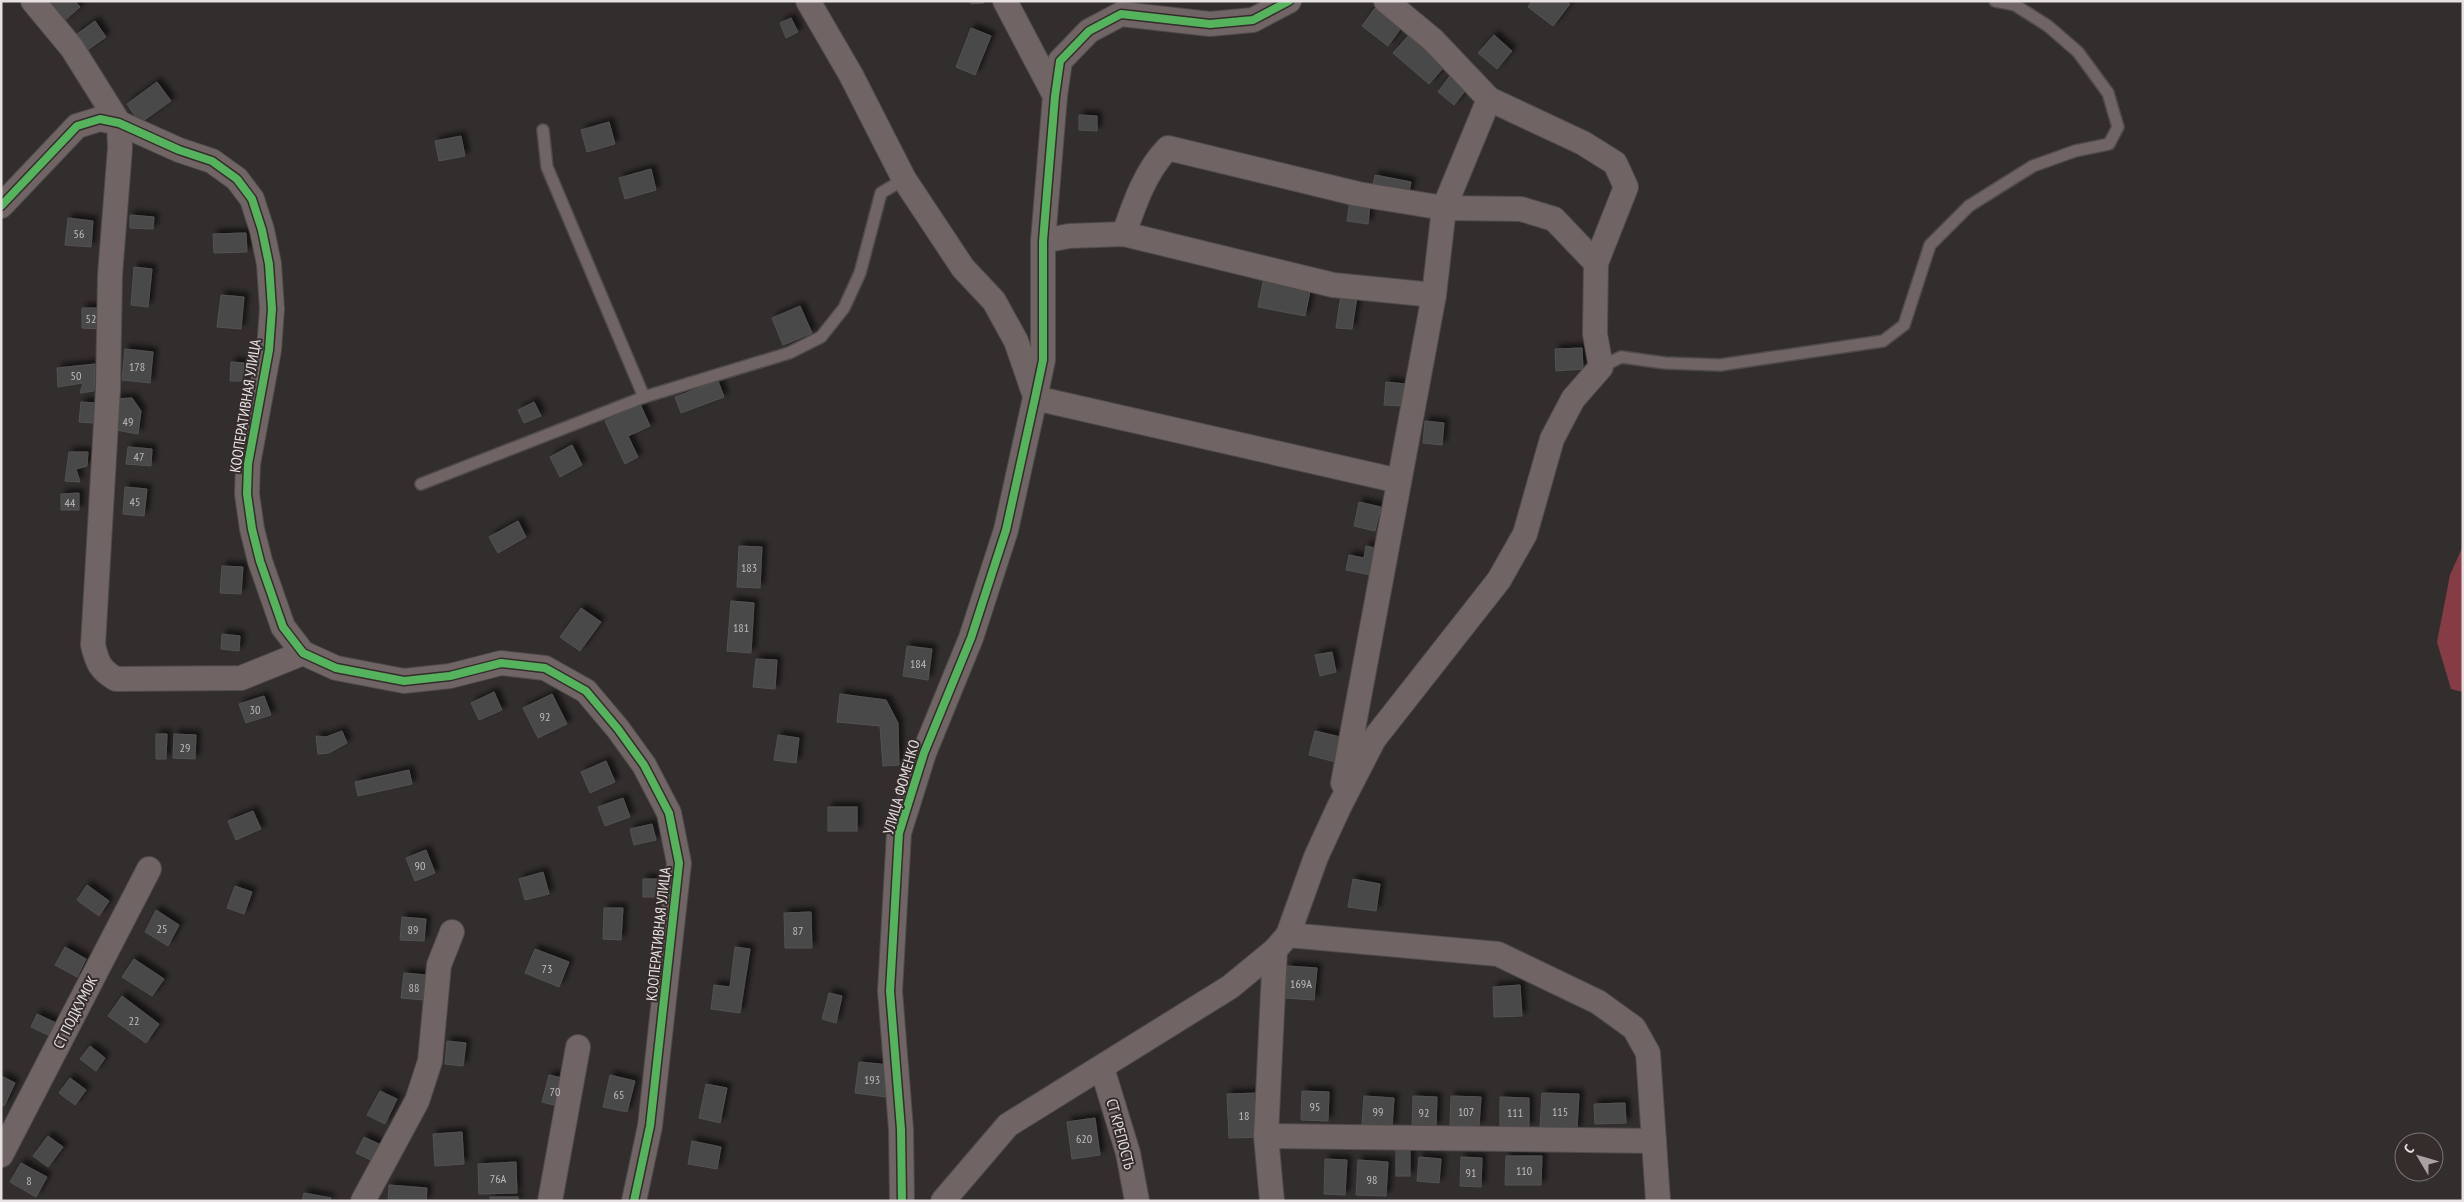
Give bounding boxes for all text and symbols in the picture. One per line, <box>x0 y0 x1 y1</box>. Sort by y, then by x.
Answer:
house number: 56 <box>74 226 84 241</box>
house number: 52 <box>86 311 96 326</box>
street label: КООПЕРАТИВНАЯ УЛИЦА <box>225 337 265 474</box>
house number: 178 <box>129 359 145 374</box>
house number: 50 <box>71 368 81 383</box>
house number: 49 <box>123 414 133 429</box>
house number: 47 <box>134 449 144 464</box>
house number: 45 <box>130 494 140 509</box>
house number: 44 <box>65 495 76 510</box>
house number: 183 <box>741 560 757 575</box>
house number: 181 <box>733 620 749 635</box>
house number: 184 <box>910 656 927 671</box>
house number: 30 <box>250 702 260 717</box>
house number: 92 <box>540 709 550 724</box>
street label: УЛИЦА ФОМЕНКО <box>878 738 924 836</box>
house number: 29 <box>180 740 190 755</box>
house number: 90 <box>415 858 425 873</box>
street label: КООПЕРАТИВНАЯ УЛИЦА <box>642 865 675 1002</box>
house number: 25 <box>157 921 167 936</box>
house number: 89 <box>408 922 418 937</box>
house number: 87 <box>793 923 803 938</box>
house number: 73 <box>542 961 552 976</box>
street label: СТ ПОДКУМОК <box>49 972 102 1051</box>
house number: 169А <box>1290 976 1312 991</box>
house number: 88 <box>409 980 419 995</box>
house number: 22 <box>129 1013 139 1028</box>
house number: 193 <box>864 1072 880 1087</box>
house number: 70 <box>550 1084 560 1099</box>
house number: 65 <box>614 1087 624 1102</box>
street label: СТ КРЕПОСТЬ <box>1102 1096 1140 1172</box>
house number: 95 <box>1310 1099 1320 1114</box>
house number: 99 <box>1373 1104 1383 1119</box>
house number: 107 <box>1458 1104 1474 1119</box>
house number: 115 <box>1552 1104 1568 1119</box>
house number: 92 <box>1419 1105 1429 1120</box>
house number: 111 <box>1507 1105 1523 1120</box>
house number: 18 <box>1239 1108 1249 1123</box>
house number: 620 <box>1076 1131 1092 1146</box>
north arrow <box>2394 1132 2444 1182</box>
text: С <box>2400 1140 2418 1157</box>
house number: 110 <box>1516 1163 1532 1178</box>
house number: 91 <box>1466 1165 1476 1180</box>
house number: 76А <box>490 1171 507 1186</box>
house number: 98 <box>1367 1172 1377 1187</box>
house number: 8 <box>26 1173 32 1188</box>

